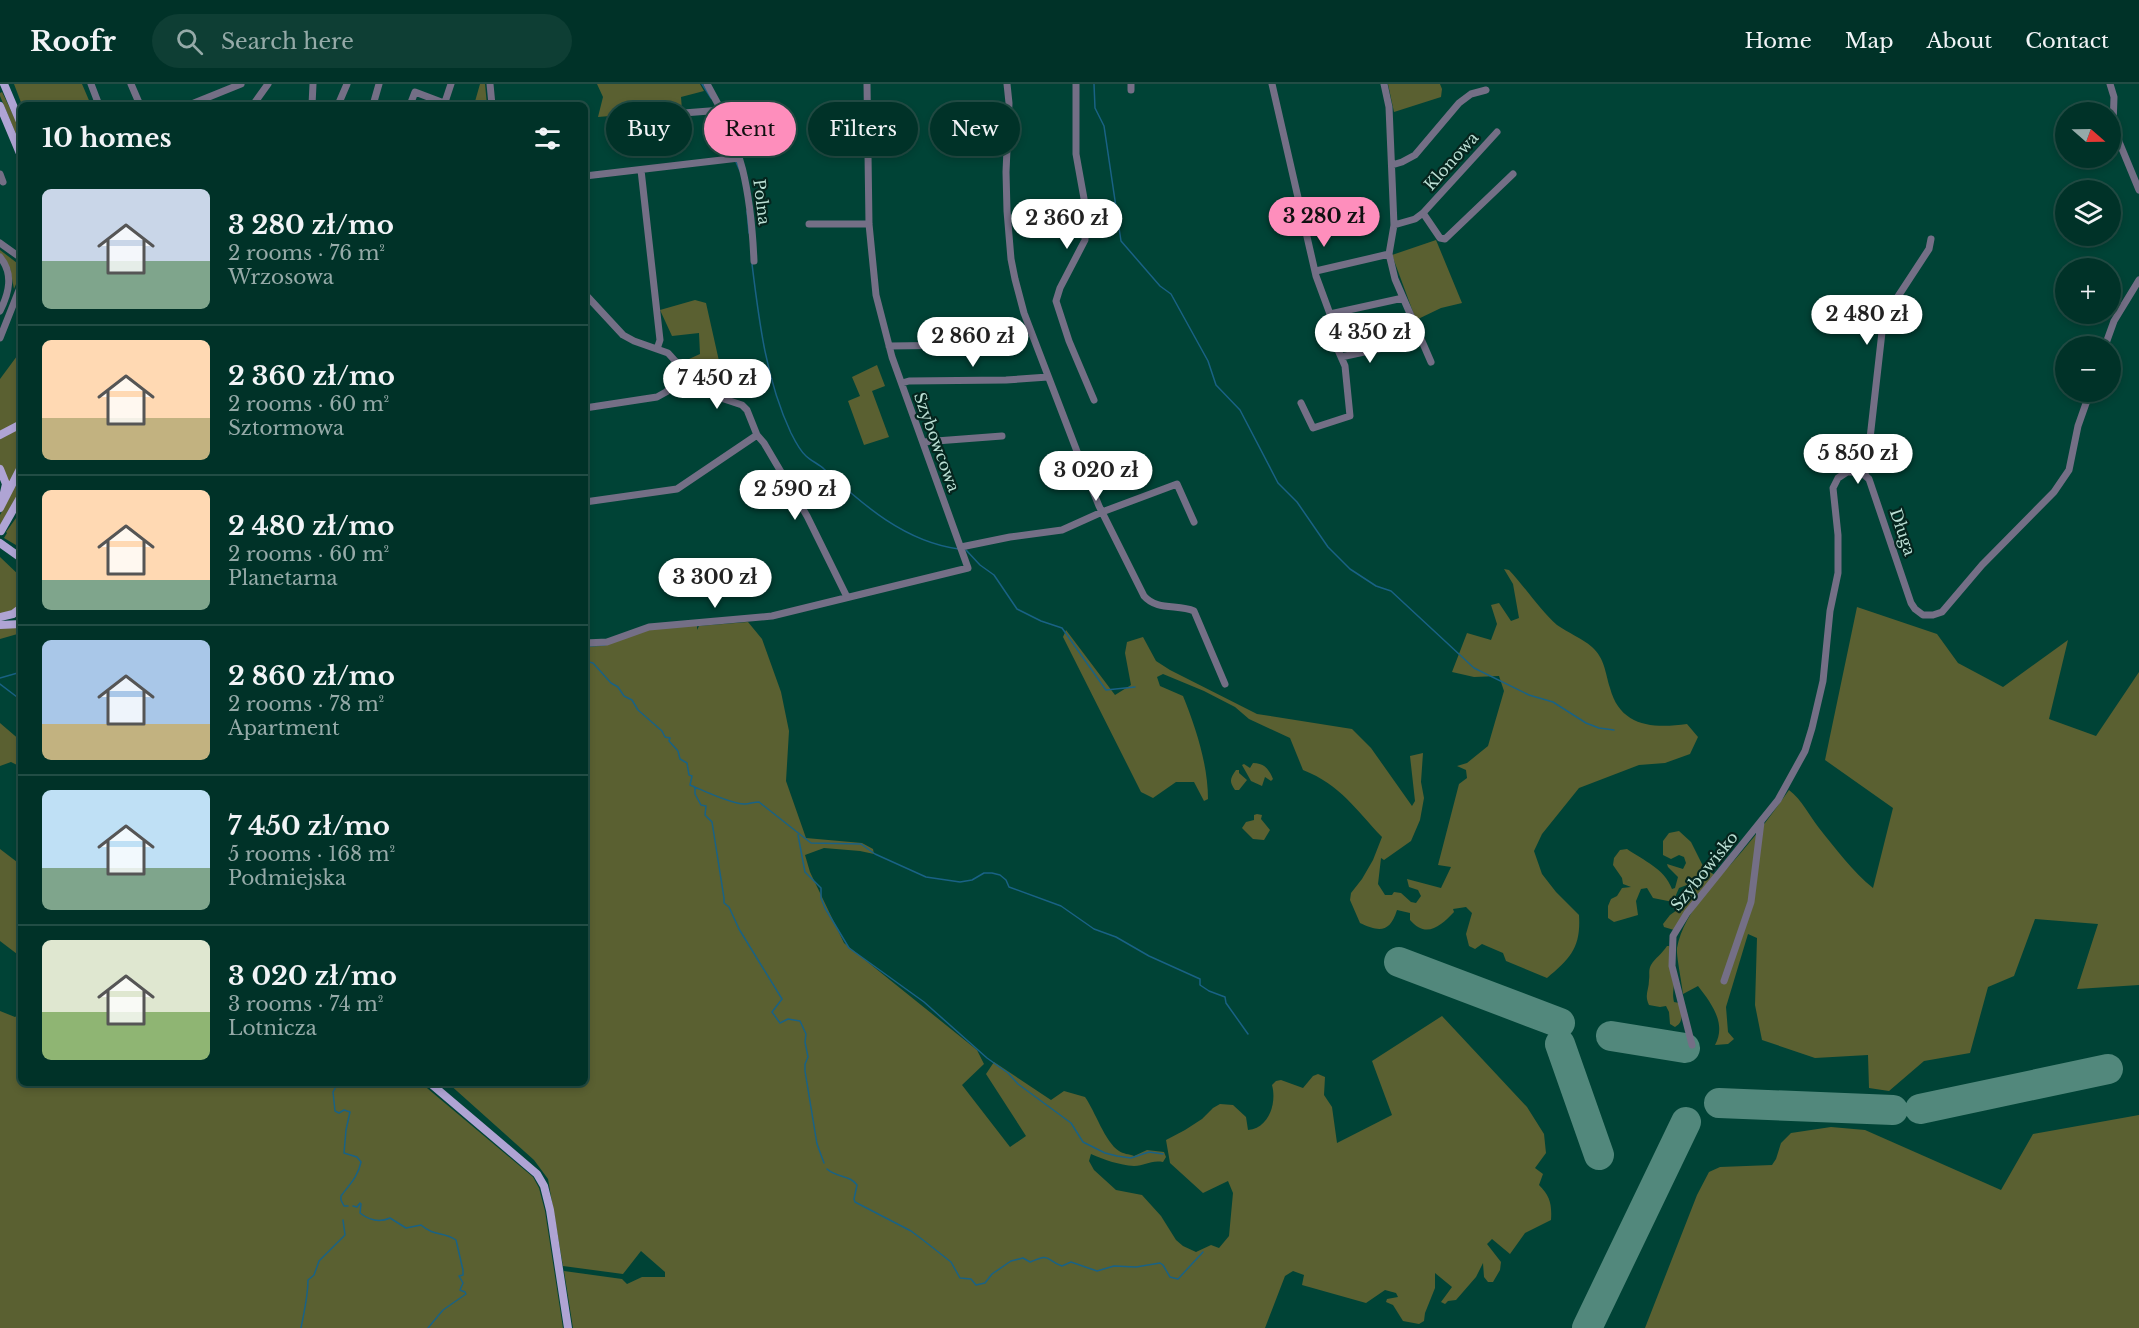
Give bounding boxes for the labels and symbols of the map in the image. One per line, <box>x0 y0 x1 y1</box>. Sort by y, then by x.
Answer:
north arrow <box>2055 102 2121 168</box>
street label: Klonowa <box>1420 128 1482 194</box>
street label: Polna <box>749 178 775 226</box>
pin: 3 280 zł <box>1262 197 1386 248</box>
pin: 2 360 zł <box>1005 199 1129 250</box>
pin: 2 480 zł <box>1805 295 1929 346</box>
pin: 4 350 zł <box>1308 313 1432 364</box>
pin: 2 860 zł <box>911 317 1035 368</box>
pin: 7 450 zł <box>655 359 779 410</box>
street label: Szybowcowa <box>910 390 964 495</box>
pin: 5 850 zł <box>1796 434 1920 485</box>
pin: 3 020 zł <box>1034 451 1158 502</box>
pin: 2 590 zł <box>733 470 857 521</box>
street label: Długa <box>1886 506 1920 558</box>
pin: 3 300 zł <box>653 558 777 609</box>
street label: Szybowisko <box>1666 827 1742 915</box>

